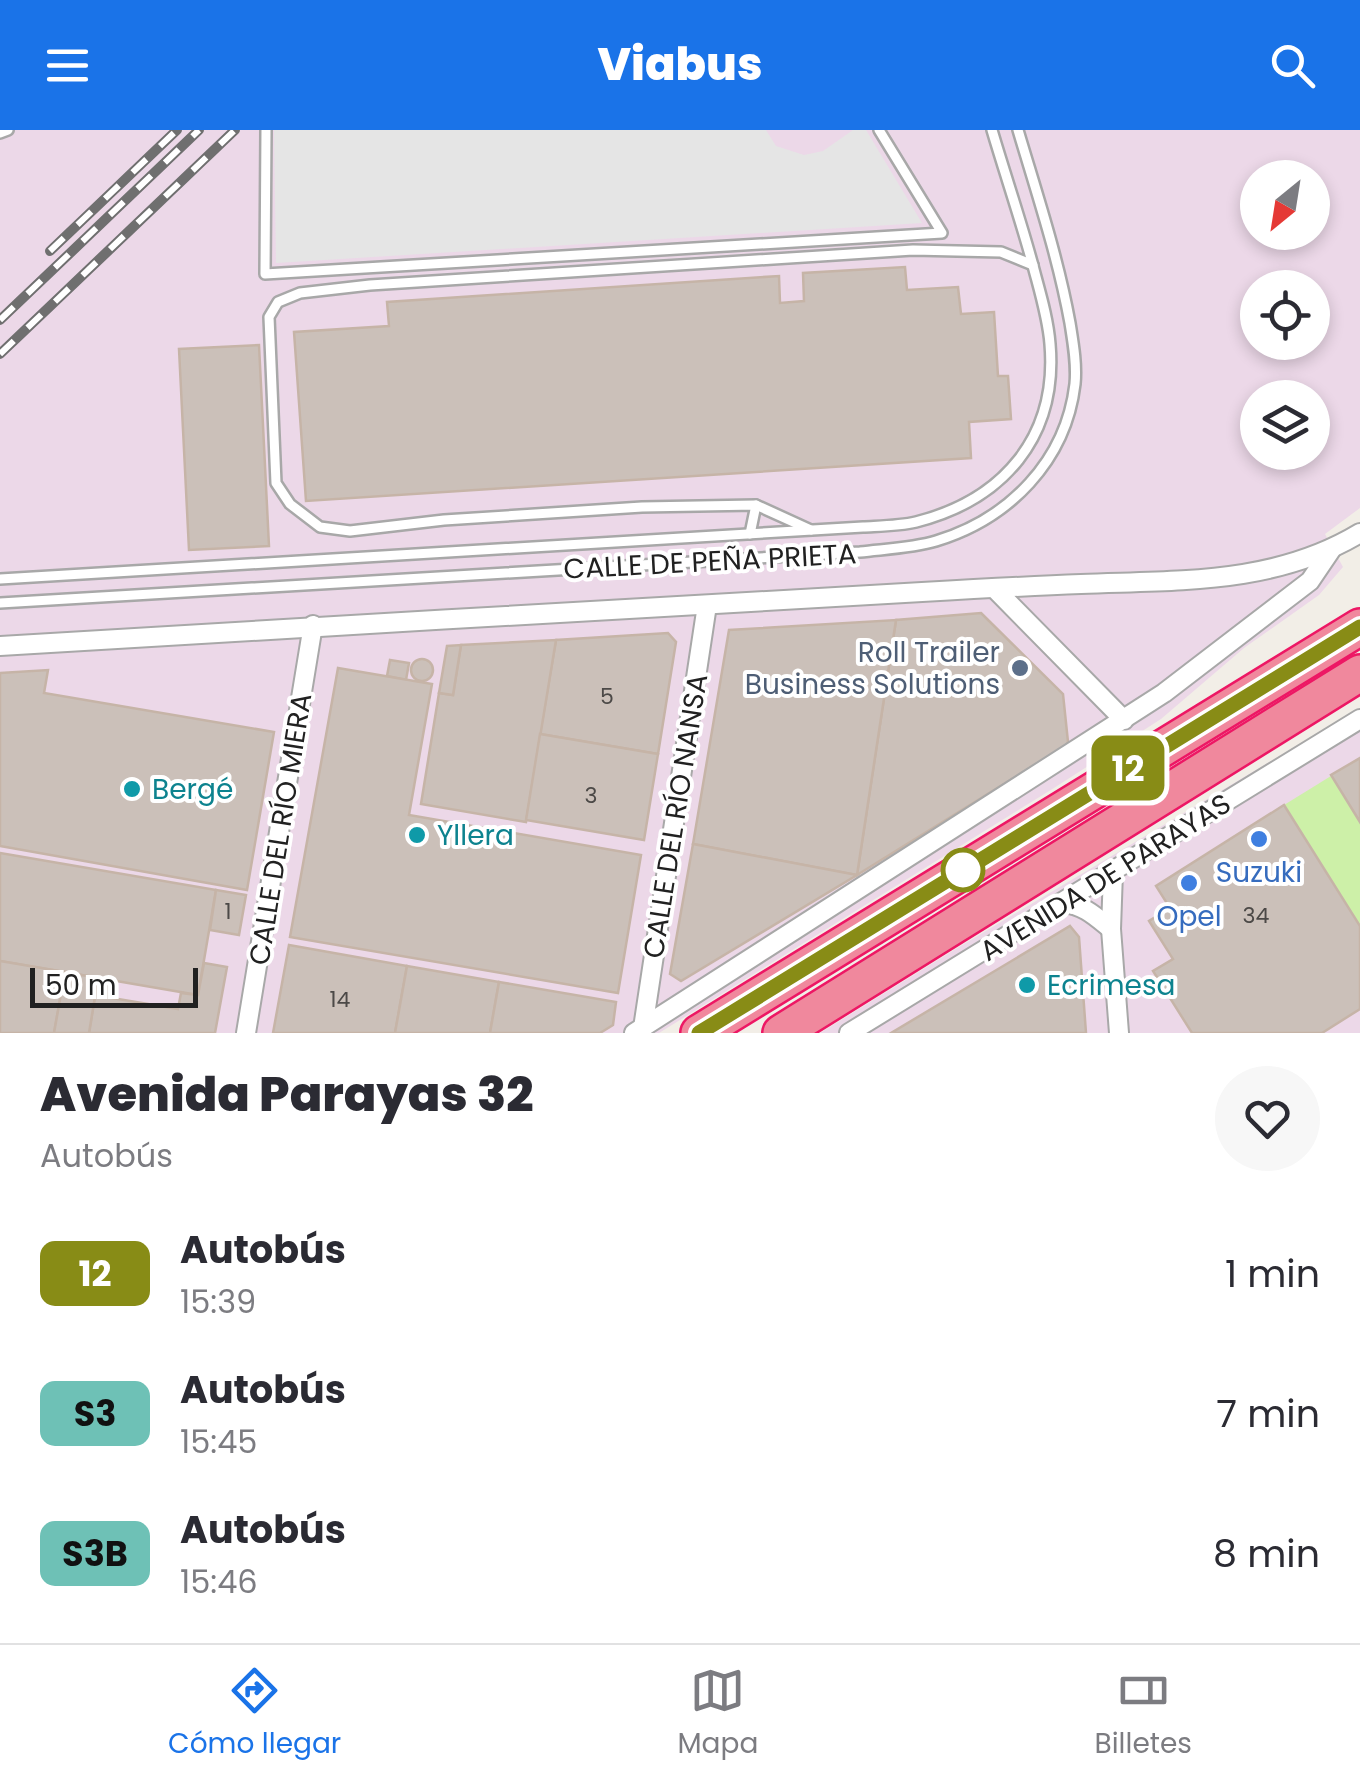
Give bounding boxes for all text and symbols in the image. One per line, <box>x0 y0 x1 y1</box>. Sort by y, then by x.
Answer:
text: Viabus <box>597 33 763 96</box>
icon: menu <box>40 38 95 93</box>
icon: search <box>1265 38 1320 93</box>
north arrow <box>1240 160 1330 250</box>
map controls <box>1240 160 1330 470</box>
button: locate <box>1240 270 1330 360</box>
button: layers <box>1240 380 1330 470</box>
street label: CALLE DE PEÑA PRIETA <box>563 534 857 589</box>
place label: Roll Trailer Business Solutions <box>745 633 1000 704</box>
marker: Roll Trailer Business Solutions <box>1009 657 1031 679</box>
street label: CALLE DEL RÍO NANSA <box>634 671 717 961</box>
house number: 5 <box>600 681 614 712</box>
street label: CALLE DEL RÍO MIERA <box>240 690 321 968</box>
line badge: 12 <box>1083 736 1173 800</box>
text: 12 <box>1111 744 1145 793</box>
place label: Bergé <box>152 770 233 809</box>
marker: Bergé <box>121 778 143 800</box>
house number: 3 <box>585 780 597 811</box>
street label: AVENIDA DE PARAYAS <box>972 784 1238 971</box>
place label: Yllera <box>437 816 514 855</box>
marker: Yllera <box>406 824 428 846</box>
marker: Suzuki <box>1248 828 1270 850</box>
unlabelled marker <box>942 849 984 891</box>
place label: Suzuki <box>1216 853 1302 892</box>
marker: Opel <box>1178 872 1200 894</box>
house number: 1 <box>224 896 232 927</box>
place label: Opel <box>1156 897 1222 936</box>
house number: 34 <box>1243 900 1270 931</box>
scale bar <box>30 963 198 1008</box>
text: 50 m <box>45 966 116 1005</box>
place label: Ecrimesa <box>1047 966 1175 1005</box>
marker: Ecrimesa <box>1016 974 1038 996</box>
house number: 14 <box>330 984 351 1015</box>
text: Avenida Parayas 32 <box>40 1061 534 1128</box>
button: heart <box>1215 1066 1320 1171</box>
text: Autobús <box>40 1133 173 1178</box>
text: Autobús <box>180 1223 346 1276</box>
text: 1 min <box>1225 1247 1320 1300</box>
text: 12 <box>78 1249 112 1298</box>
text: 15:39 <box>180 1279 256 1324</box>
text: Autobús <box>180 1363 346 1416</box>
text: 7 min <box>1216 1387 1320 1440</box>
text: S3 <box>74 1389 116 1438</box>
text: 15:45 <box>180 1419 257 1464</box>
text: Autobús <box>180 1503 346 1556</box>
text: 8 min <box>1213 1527 1320 1580</box>
text: S3B <box>62 1529 128 1578</box>
text: 15:46 <box>180 1559 258 1604</box>
tab: Cómo llegar <box>168 1663 341 1765</box>
tab: Mapa <box>677 1663 758 1765</box>
tab: Billetes <box>1095 1663 1192 1765</box>

